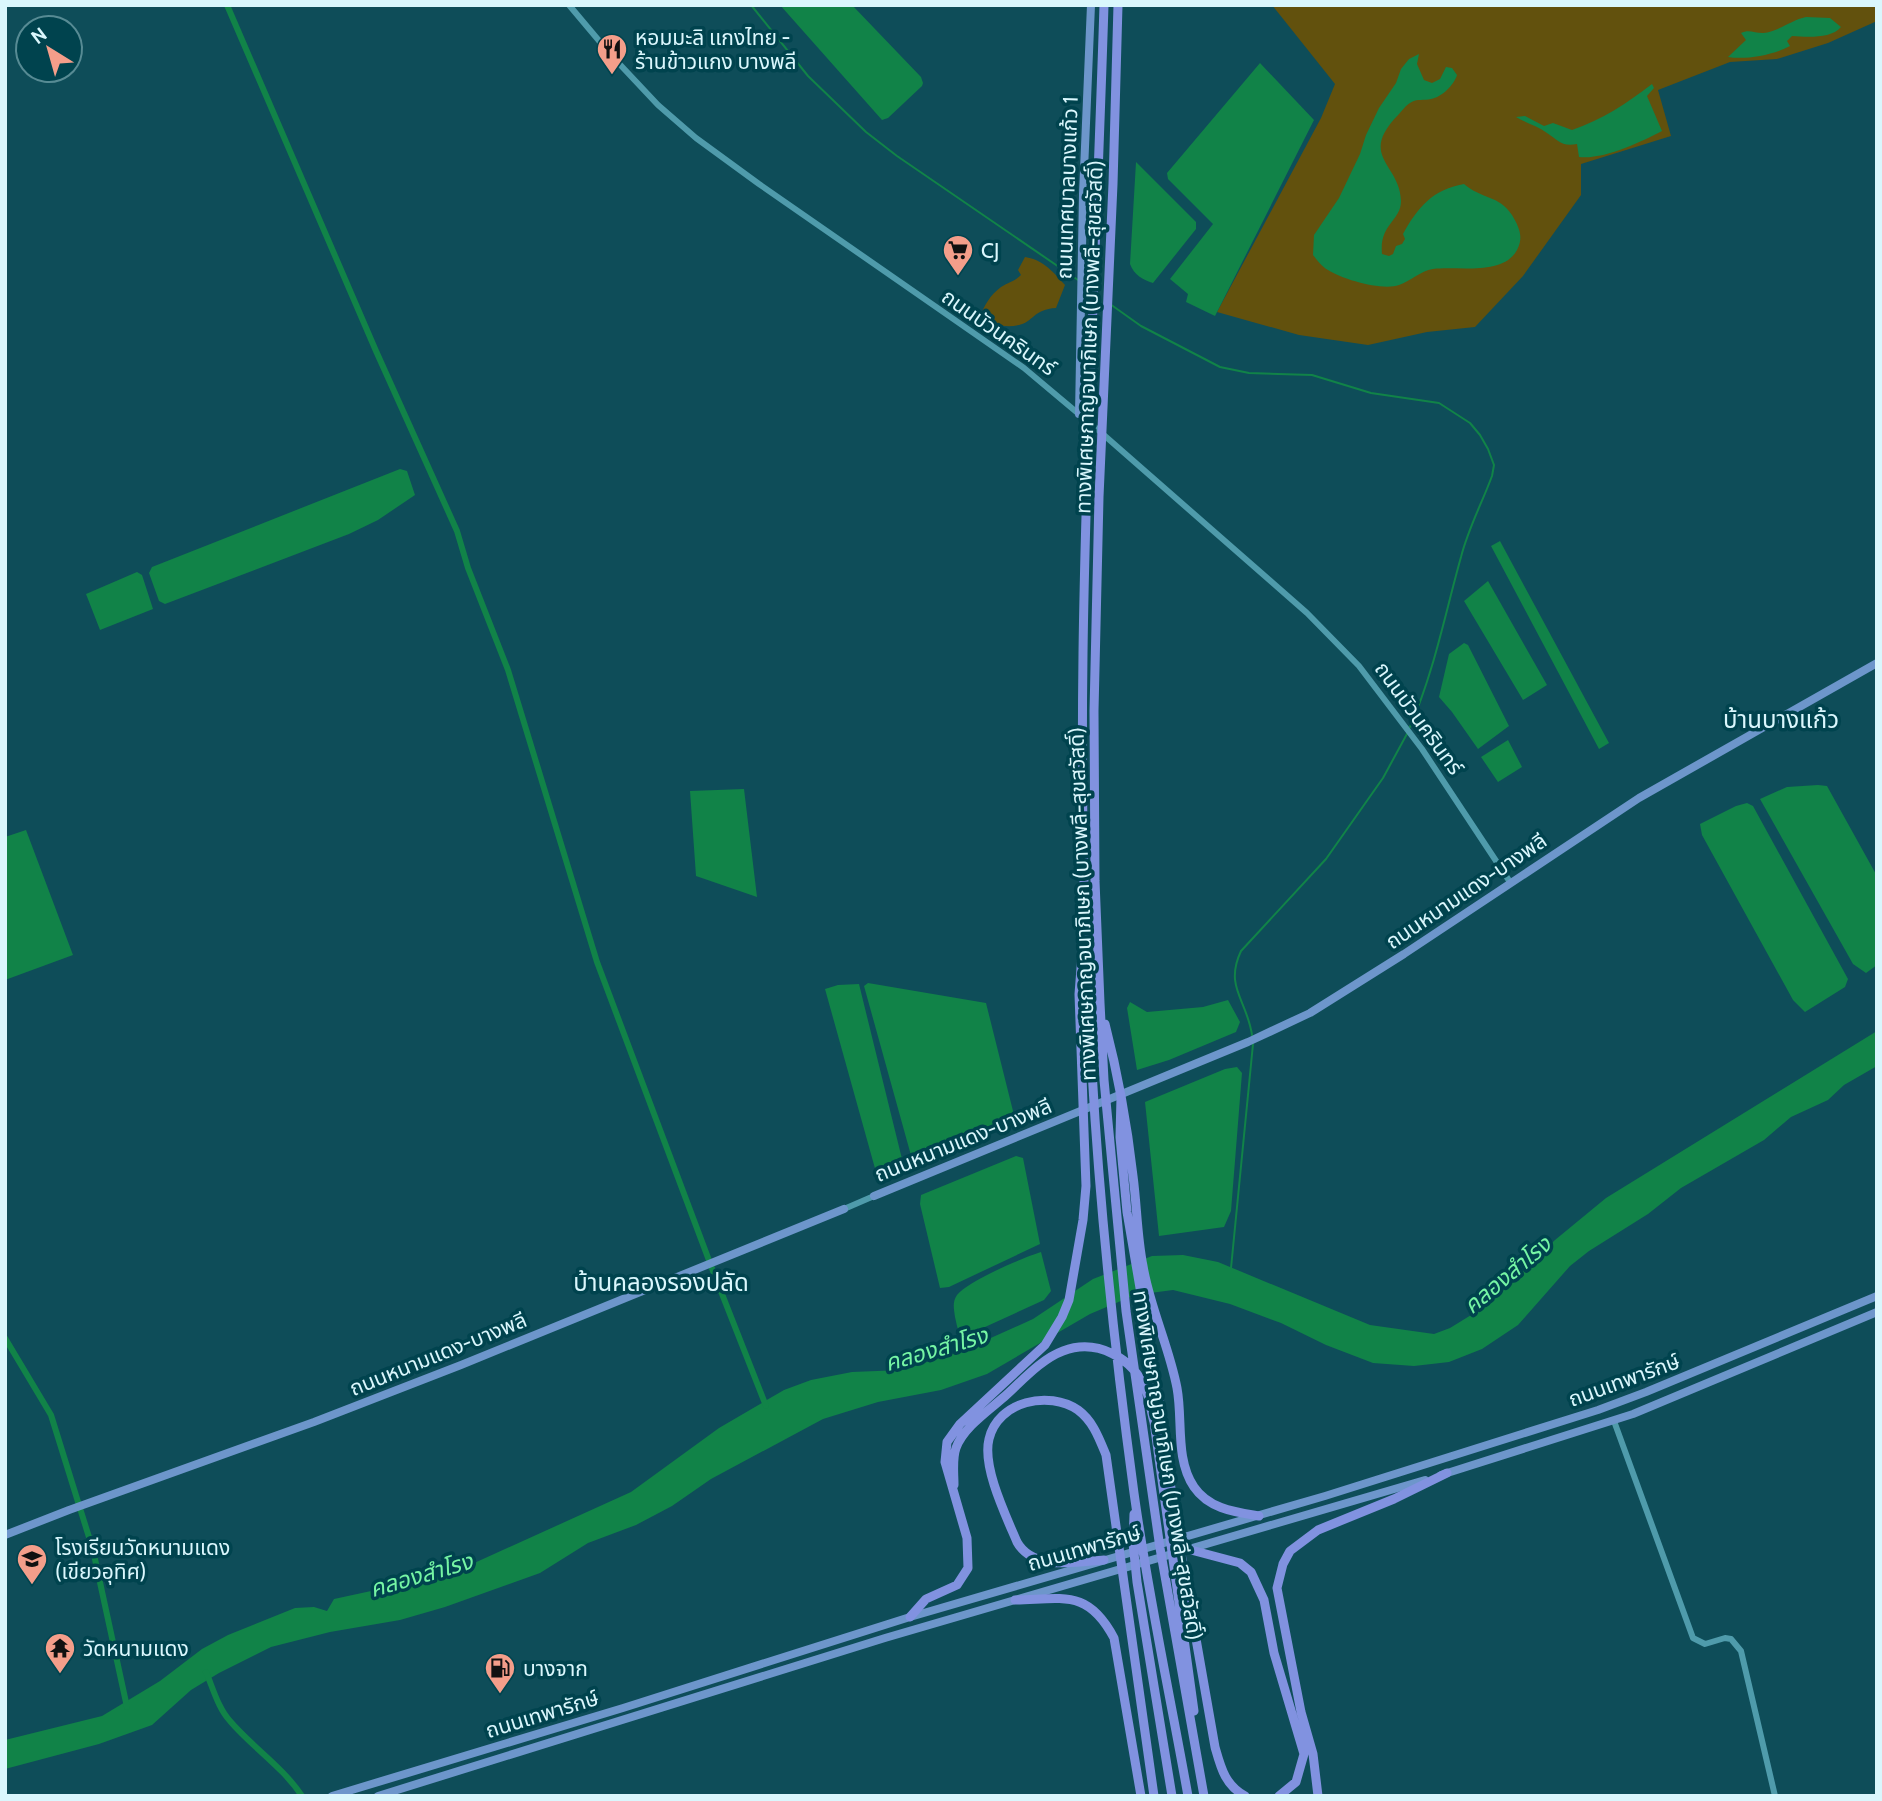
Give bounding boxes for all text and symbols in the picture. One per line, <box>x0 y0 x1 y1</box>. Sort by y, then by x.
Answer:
north arrow <box>14 14 84 84</box>
text: N <box>27 23 51 49</box>
place label: หอมมะลิ เเกงไทย - ร้านข้าวแกง บางพลี <box>635 25 797 74</box>
restaurant icon: หอมมะลิ เเกงไทย - ร้านข้าวแกง บางพลี <box>595 32 629 76</box>
street label: ถนนเทศบาลบางแก้ว 1 <box>1051 96 1083 280</box>
street label: ทางพิเศษกาญจนาภิเษก (บางพลี-สุขสวัสดิ์) <box>1070 160 1109 514</box>
supermarket icon: CJ <box>941 233 975 277</box>
place label: CJ <box>981 238 999 263</box>
street label: ถนนบัวนครินทร์ <box>937 284 1062 381</box>
street label: ถนนบัวนครินทร์ <box>1370 657 1469 780</box>
district label: บ้านบางแก้ว <box>1723 705 1839 734</box>
street label: ทางพิเศษกาญจนาภิเษก (บางพลี-สุขสวัสดิ์) <box>1063 727 1102 1081</box>
street label: ถนนหนามแดง-บางพลี <box>1381 828 1551 954</box>
street label: ถนนหนามแดง-บางพลี <box>871 1093 1055 1187</box>
water label: คลองสำโรง <box>1458 1229 1558 1320</box>
district label: บ้านคลองรองปลัด <box>573 1268 749 1297</box>
street label: ทางพิเศษกาญจนาภิเษก (บางพลี-สุขสวัสดิ์) <box>1127 1288 1208 1642</box>
street label: ถนนหนามแดง-บางพลี <box>346 1307 530 1401</box>
water label: คลองสำโรง <box>881 1321 992 1377</box>
street label: ถนนเทพารักษ์ <box>1565 1348 1683 1412</box>
street label: ถนนเทพารักษ์ <box>1024 1520 1144 1576</box>
place label: โรงเรียนวัดหนามแดง (เขียวอุทิศ) <box>55 1535 230 1585</box>
school or university icon: โรงเรียนวัดหนามแดง (เขียวอุทิศ) <box>15 1542 49 1586</box>
water label: คลองสำโรง <box>366 1547 477 1603</box>
temple icon: วัดหนามแดง <box>43 1631 77 1675</box>
place label: วัดหนามแดง <box>83 1636 189 1661</box>
fuel station icon: บางจาก <box>483 1651 517 1695</box>
place label: บางจาก <box>523 1656 588 1681</box>
street label: ถนนเทพารักษ์ <box>483 1685 601 1743</box>

